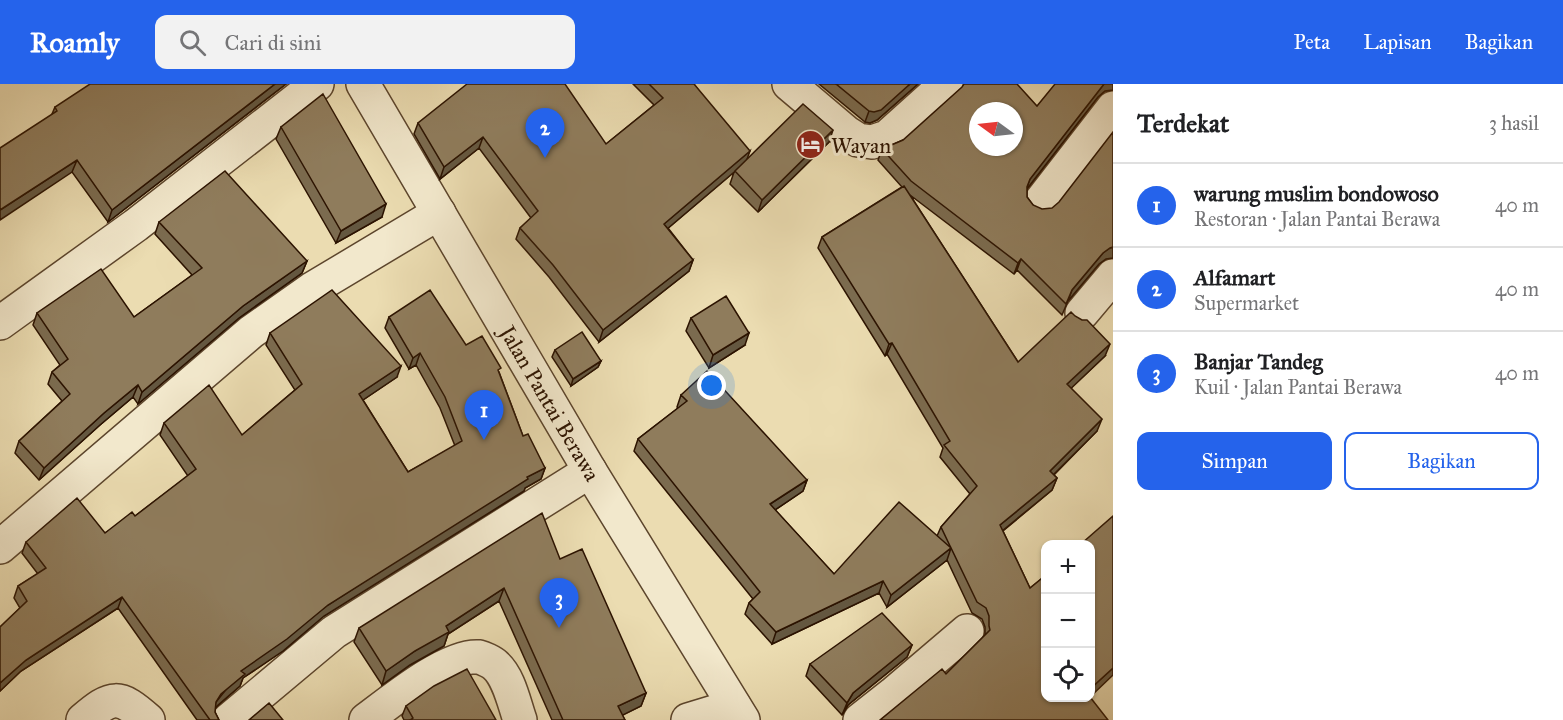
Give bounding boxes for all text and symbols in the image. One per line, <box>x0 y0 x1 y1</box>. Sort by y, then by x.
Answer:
search box <box>155 15 575 69</box>
text: Roamly <box>30 25 119 60</box>
icon: search <box>176 26 209 59</box>
text: Cari di sini <box>224 29 322 56</box>
text: Peta <box>1294 29 1330 55</box>
text: Lapisan <box>1363 29 1432 55</box>
text: Bagikan <box>1465 29 1533 55</box>
north arrow <box>969 102 1023 156</box>
text: Terdekat <box>1137 107 1229 139</box>
pin: 2 <box>526 109 564 158</box>
text: 3 hasil <box>1489 111 1539 135</box>
hotel icon: Wayan <box>794 129 826 161</box>
place label: Wayan <box>831 132 891 159</box>
text: warung muslim bondowoso <box>1194 180 1439 207</box>
text: 1 <box>1153 193 1160 217</box>
text: 40 m <box>1495 193 1539 217</box>
text: Restoran · Jalan Pantai Berawa <box>1194 207 1440 231</box>
text: Alfamart <box>1194 264 1275 291</box>
text: 2 <box>1152 277 1161 301</box>
text: 40 m <box>1495 277 1539 301</box>
text: Supermarket <box>1194 291 1299 315</box>
street label: Jalan Pantai Berawa <box>493 319 606 487</box>
text: Banjar Tandeg <box>1194 348 1323 375</box>
text: 3 <box>1153 361 1161 385</box>
text: 40 m <box>1495 361 1539 385</box>
your location <box>697 371 726 400</box>
text: Kuil · Jalan Pantai Berawa <box>1194 375 1402 399</box>
pin: 1 <box>464 390 504 440</box>
button: Simpan <box>1137 432 1332 490</box>
button: Bagikan <box>1344 432 1539 490</box>
map controls <box>1041 540 1095 702</box>
button: + <box>1041 540 1095 594</box>
pin: 3 <box>540 578 578 628</box>
button: − <box>1041 594 1095 648</box>
button: locate <box>1041 648 1095 702</box>

